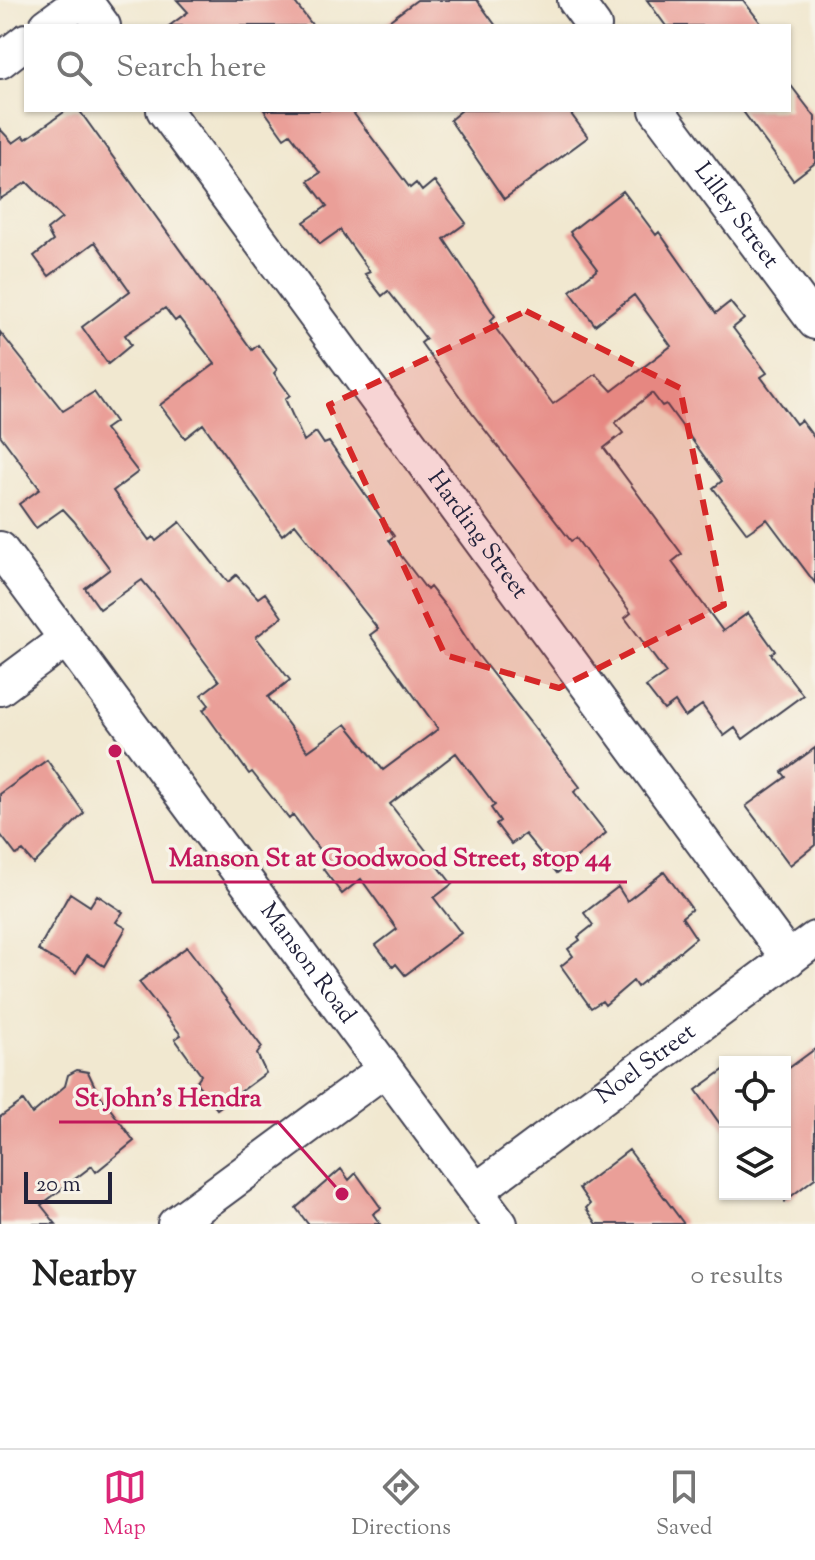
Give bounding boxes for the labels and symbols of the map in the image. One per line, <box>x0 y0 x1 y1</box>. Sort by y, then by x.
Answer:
street label: Lilley Street <box>685 156 787 276</box>
street label: Harding Street <box>418 464 536 606</box>
callout: Manson St at Goodwood Street, stop 44 <box>153 832 627 882</box>
text: Manson St at Goodwood Street, stop 44 <box>169 841 611 878</box>
street label: Manson Road <box>251 896 364 1032</box>
street label: Noel Street <box>589 1016 703 1113</box>
callout: St John's Hendra <box>59 1072 278 1122</box>
text: St John's Hendra <box>74 1081 262 1118</box>
scale bar <box>24 1168 112 1204</box>

